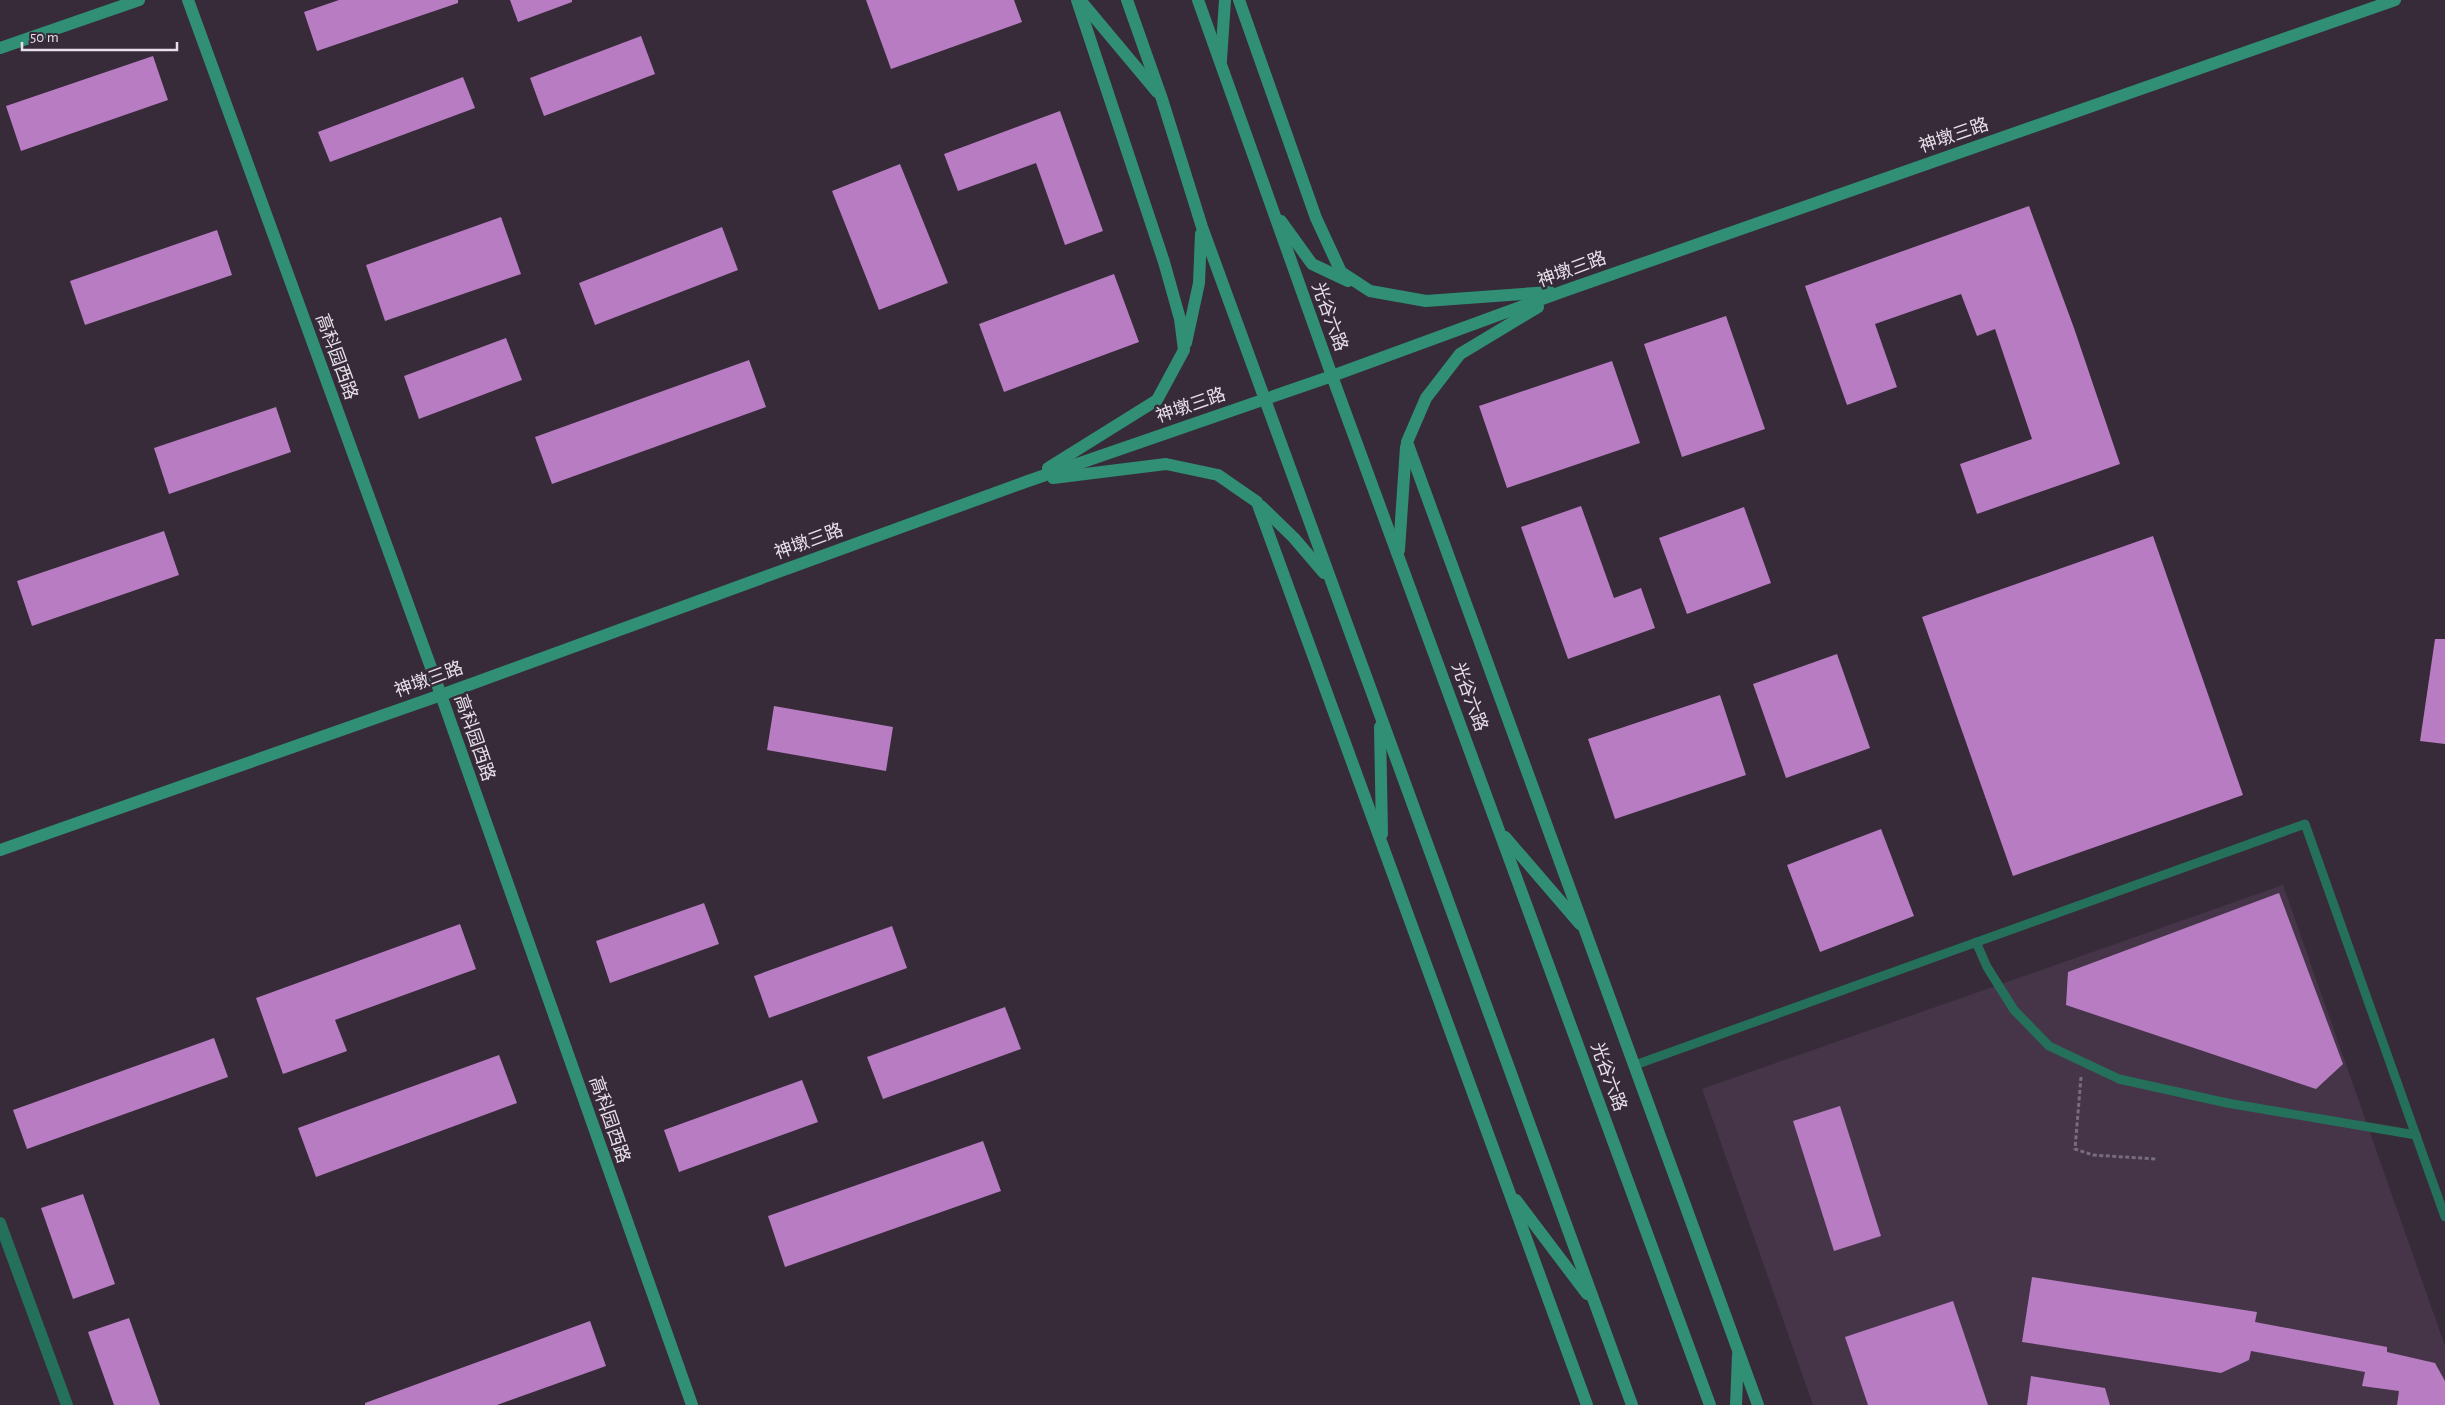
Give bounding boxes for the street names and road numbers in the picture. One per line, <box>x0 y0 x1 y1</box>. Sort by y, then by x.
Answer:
street label: 神墩三路 <box>1916 114 1991 156</box>
street label: 神墩三路 <box>1534 247 1609 291</box>
street label: 光谷六路 <box>1308 279 1352 354</box>
street label: 高科园西路 <box>312 311 362 402</box>
street label: 神墩三路 <box>1153 384 1228 426</box>
street label: 神墩三路 <box>771 519 846 563</box>
street label: 神墩三路 <box>391 657 466 701</box>
street label: 光谷六路 <box>1448 659 1492 734</box>
street label: 高科园西路 <box>451 692 499 783</box>
street label: 光谷六路 <box>1587 1039 1631 1114</box>
street label: 高科园西路 <box>586 1074 634 1165</box>

